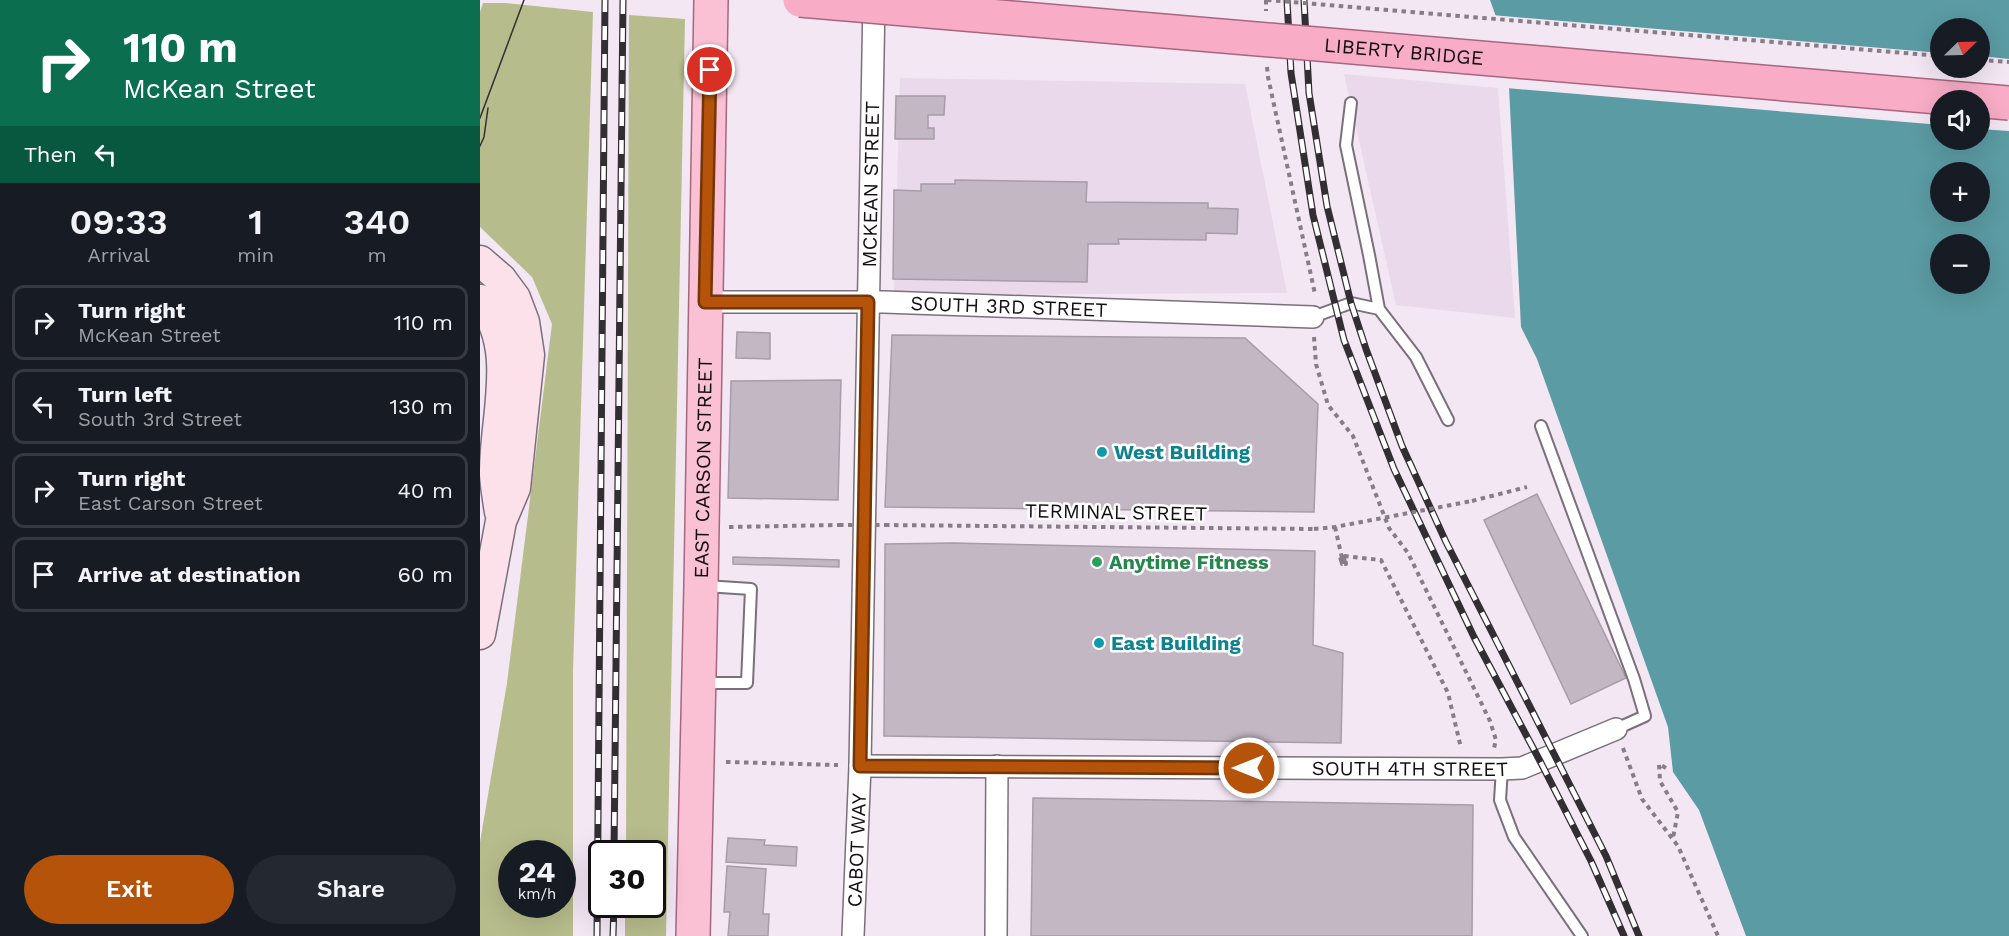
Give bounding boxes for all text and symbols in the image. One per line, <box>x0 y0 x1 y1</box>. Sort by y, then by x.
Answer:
north arrow <box>1930 18 1990 78</box>
map controls <box>1930 18 1990 294</box>
text: 110 m <box>123 23 238 72</box>
icon: right <box>24 24 102 102</box>
street label: LIBERTY BRIDGE <box>1323 33 1485 70</box>
pin <box>684 44 735 95</box>
icon: arrive <box>693 53 726 86</box>
text: McKean Street <box>123 73 316 105</box>
button: sound <box>1930 90 1990 150</box>
street label: MCKEAN STREET <box>857 101 884 268</box>
icon: left <box>89 138 122 171</box>
text: Then <box>24 142 77 167</box>
button: + <box>1930 162 1990 222</box>
text: 09:33 <box>70 201 168 243</box>
text: 1 <box>248 201 263 243</box>
text: 340 <box>344 201 410 243</box>
button: − <box>1930 234 1990 294</box>
text: Arrival <box>87 243 150 267</box>
text: min <box>237 243 274 267</box>
text: m <box>368 243 387 267</box>
street label: SOUTH 3RD STREET <box>910 291 1108 322</box>
text: Turn right <box>78 298 185 323</box>
icon: right <box>27 306 60 339</box>
text: 110 m <box>394 310 453 335</box>
text: McKean Street <box>78 323 221 347</box>
street label: EAST CARSON STREET <box>689 357 717 579</box>
text: Turn left <box>78 382 172 407</box>
icon: left <box>27 390 60 423</box>
text: 130 m <box>389 394 453 419</box>
text: South 3rd Street <box>78 407 242 431</box>
place label: West Building <box>1114 440 1251 464</box>
marker: West Building <box>1095 445 1109 459</box>
text: Turn right <box>78 466 185 491</box>
icon: right <box>27 474 60 507</box>
text: 40 m <box>397 478 453 503</box>
text: East Carson Street <box>78 491 263 515</box>
street label: TERMINAL STREET <box>1025 498 1207 526</box>
place label: Anytime Fitness <box>1109 550 1269 574</box>
marker: Anytime Fitness <box>1090 555 1104 569</box>
icon: arrive <box>27 558 60 591</box>
text: Arrive at destination <box>78 562 301 587</box>
text: 60 m <box>397 562 453 587</box>
place label: East Building <box>1111 631 1241 655</box>
marker: East Building <box>1092 636 1106 650</box>
position arrow <box>1217 736 1281 800</box>
street label: SOUTH 4TH STREET <box>1312 756 1509 781</box>
street label: CABOT WAY <box>842 792 871 908</box>
speed limit sign: 30 <box>588 840 666 918</box>
text: 24 <box>519 854 555 889</box>
button: Exit <box>24 855 234 924</box>
button: Share <box>246 855 456 924</box>
text: km/h <box>518 885 556 903</box>

